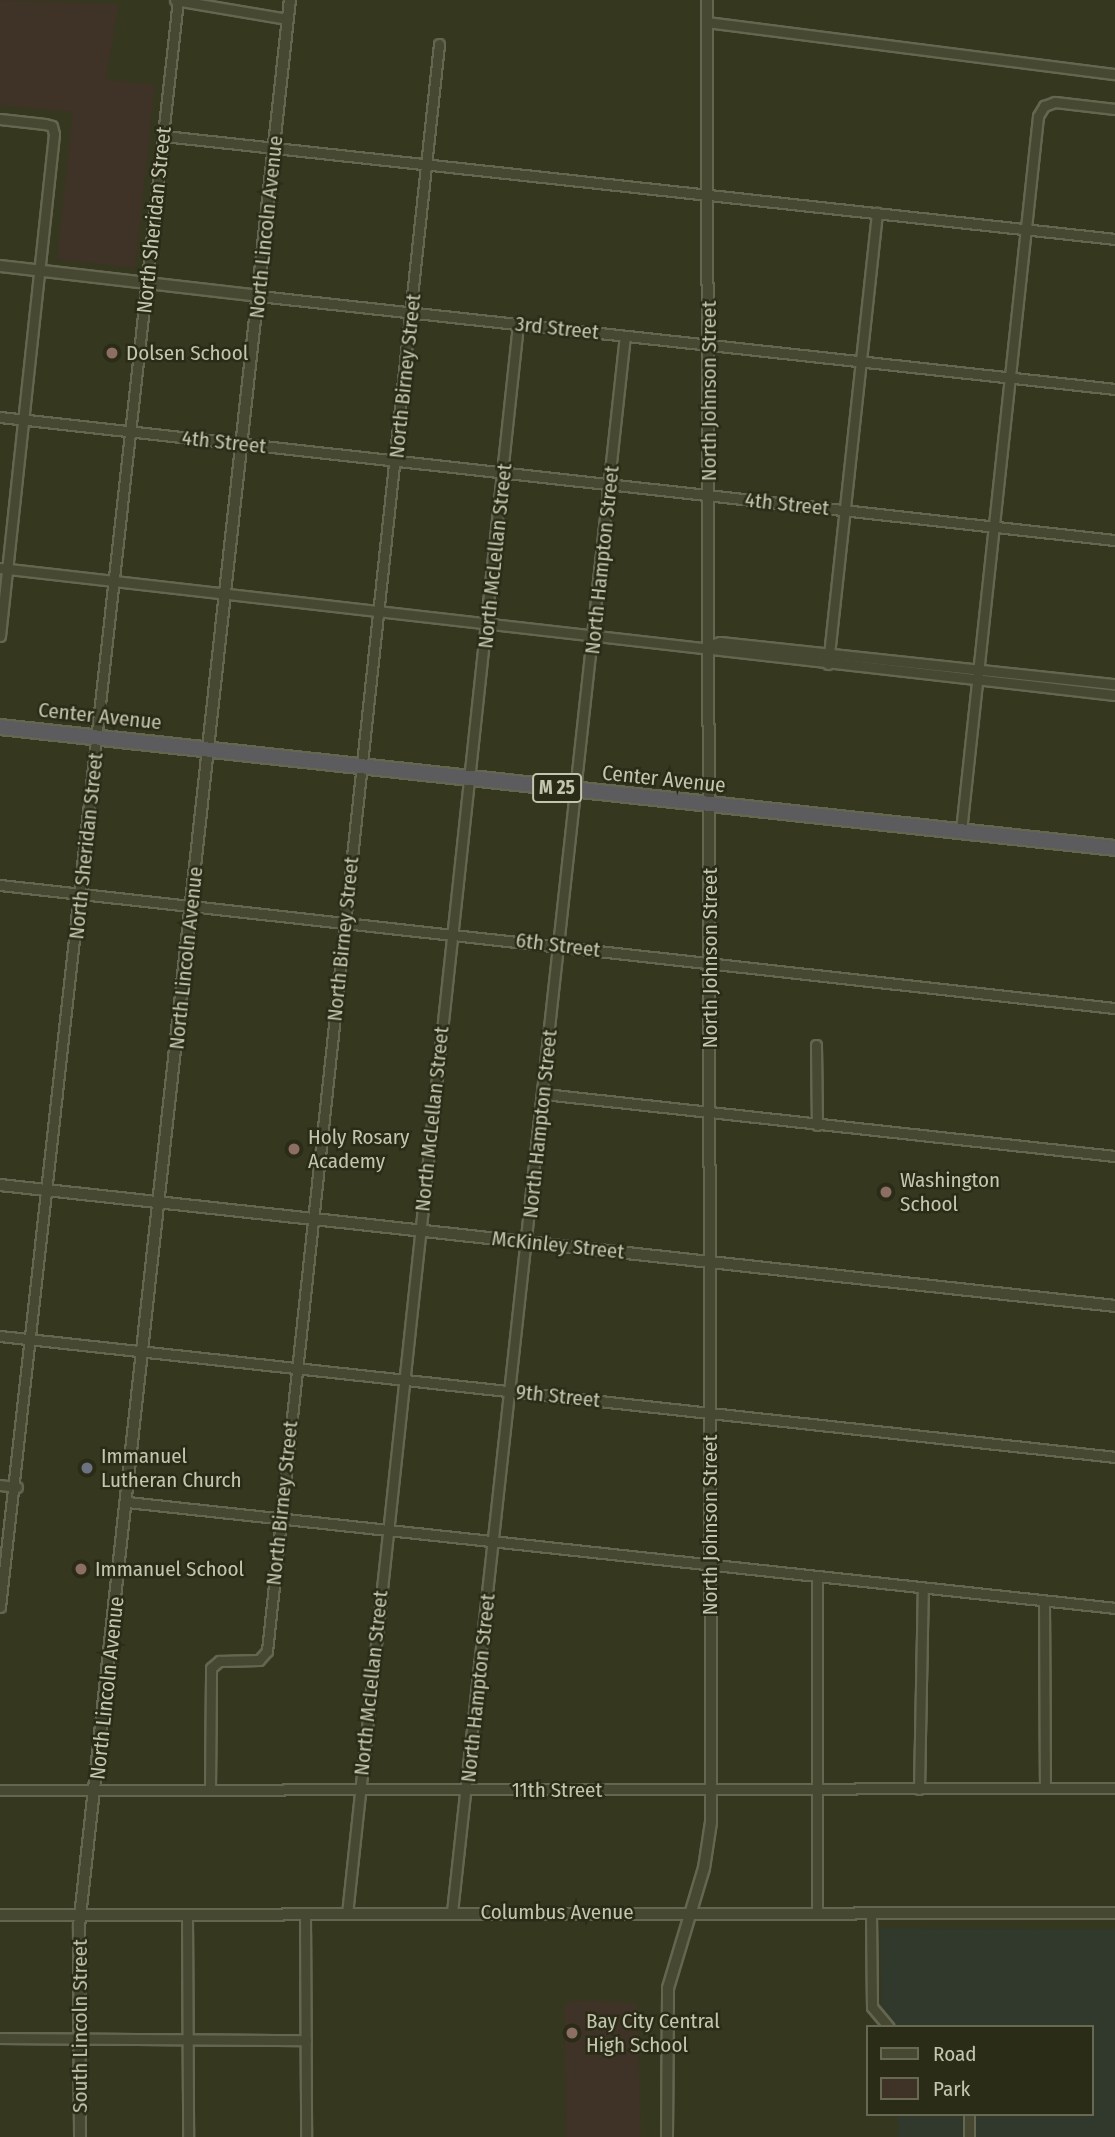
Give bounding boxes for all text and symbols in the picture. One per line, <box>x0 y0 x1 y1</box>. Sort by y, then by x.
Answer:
street label: North Sheridan Street <box>132 125 176 315</box>
street label: North Lincoln Avenue <box>244 134 288 320</box>
street label: North Birney Street <box>384 292 426 460</box>
street label: North Johnson Street <box>696 301 722 481</box>
street label: 3rd Street <box>514 311 600 345</box>
place label: Dolsen School <box>126 340 248 366</box>
marker: Dolsen School <box>104 345 120 361</box>
street label: 4th Street <box>181 425 267 459</box>
street label: North McLellan Street <box>473 462 517 650</box>
street label: North Hampton Street <box>580 464 624 656</box>
street label: 4th Street <box>744 487 830 521</box>
street label: Center Avenue <box>37 697 163 735</box>
street label: North Sheridan Street <box>64 751 108 941</box>
street label: Center Avenue <box>601 760 727 798</box>
road number: M 25 <box>531 772 583 804</box>
street label: North Birney Street <box>322 855 364 1023</box>
street label: North Lincoln Avenue <box>164 865 208 1051</box>
street label: North Johnson Street <box>697 868 723 1048</box>
street label: 6th Street <box>514 927 602 963</box>
street label: North McLellan Street <box>410 1025 454 1213</box>
street label: North Hampton Street <box>518 1028 562 1220</box>
place label: Holy Rosary Academy <box>308 1124 409 1174</box>
marker: Holy Rosary Academy <box>286 1141 302 1157</box>
place label: Washington School <box>900 1167 1000 1217</box>
marker: Washington School <box>878 1184 894 1200</box>
street label: McKinley Street <box>491 1226 625 1264</box>
street label: 9th Street <box>515 1379 601 1413</box>
street label: North Birney Street <box>261 1419 303 1587</box>
street label: North Johnson Street <box>697 1435 723 1615</box>
place label: Immanuel Lutheran Church <box>101 1443 242 1493</box>
marker: Immanuel Lutheran Church <box>79 1460 95 1476</box>
place label: Immanuel School <box>95 1556 244 1582</box>
marker: Immanuel School <box>73 1561 89 1577</box>
street label: North McLellan Street <box>349 1589 393 1777</box>
street label: North Hampton Street <box>456 1592 500 1784</box>
street label: North Lincoln Avenue <box>85 1595 129 1781</box>
street label: 11th Street <box>512 1777 602 1803</box>
street label: Columbus Avenue <box>480 1899 634 1925</box>
street label: South Lincoln Street <box>67 1939 93 2113</box>
place label: Bay City Central High School <box>586 2008 720 2058</box>
marker: Bay City Central High School <box>564 2025 580 2041</box>
legend <box>866 2025 1094 2116</box>
text: Road <box>933 2041 977 2067</box>
text: Park <box>933 2076 970 2102</box>

